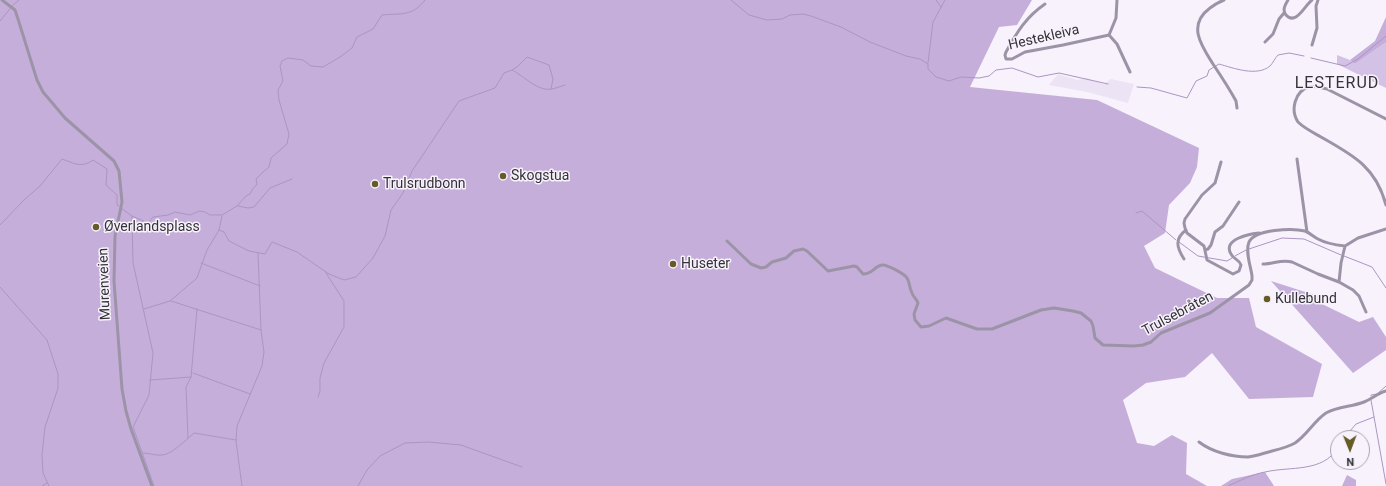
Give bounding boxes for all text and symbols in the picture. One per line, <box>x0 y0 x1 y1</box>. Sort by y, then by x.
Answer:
street label: Hestekleiva <box>1007 22 1081 54</box>
district label: LESTERUD <box>1295 74 1379 94</box>
place label: Skogstua <box>511 168 569 184</box>
marker: Skogstua <box>498 171 508 181</box>
place label: Trulsrudbonn <box>383 176 466 192</box>
marker: Trulsrudbonn <box>370 179 380 189</box>
place label: Øverlandsplass <box>104 219 200 235</box>
marker: Øverlandsplass <box>91 222 101 232</box>
street label: Murenveien <box>95 248 115 320</box>
place label: Huseter <box>681 256 730 272</box>
marker: Huseter <box>668 259 678 269</box>
street label: Trulsebråten <box>1140 288 1216 340</box>
place label: Kullebund <box>1275 291 1337 307</box>
marker: Kullebund <box>1262 294 1272 304</box>
north arrow <box>1330 430 1370 470</box>
text: N <box>1346 455 1354 468</box>

